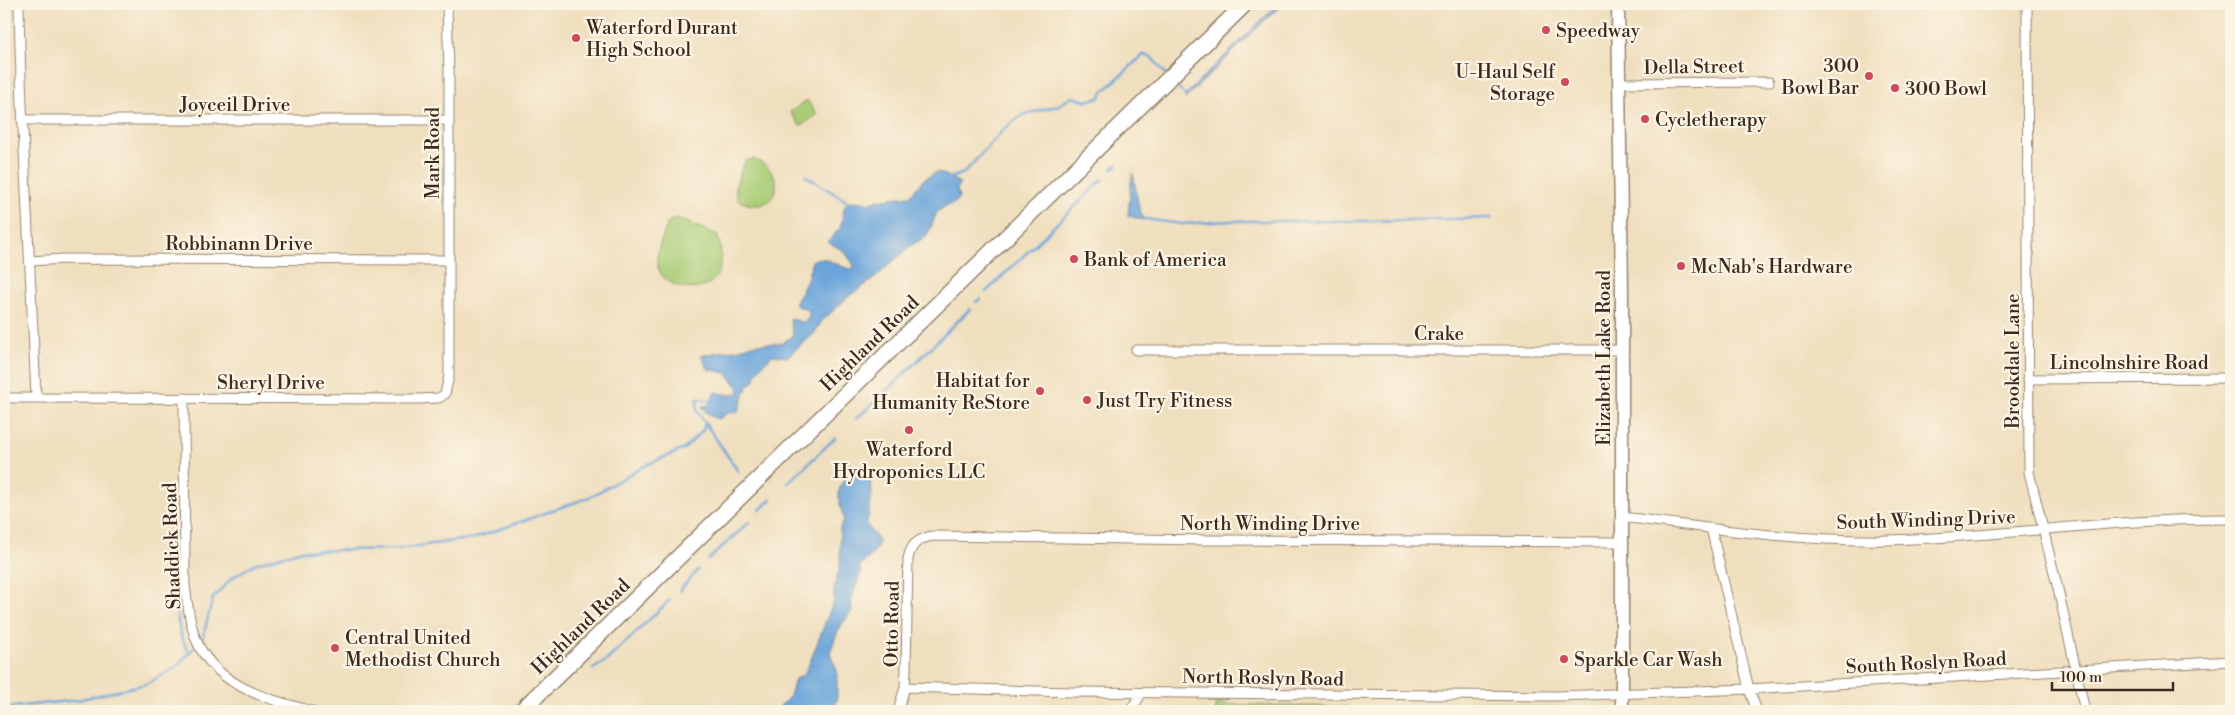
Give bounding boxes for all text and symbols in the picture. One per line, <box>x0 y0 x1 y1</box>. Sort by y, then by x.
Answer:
place label: Waterford Durant High School <box>585 16 738 62</box>
place label: Speedway <box>1556 19 1641 43</box>
marker: Speedway <box>1540 24 1552 36</box>
marker: Waterford Durant High School <box>570 32 582 44</box>
street label: Della Street <box>1643 54 1745 80</box>
place label: 300 Bowl Bar <box>1781 54 1859 100</box>
place label: U-Haul Self Storage <box>1455 60 1556 106</box>
marker: 300 Bowl Bar <box>1863 70 1875 82</box>
marker: U-Haul Self Storage <box>1559 76 1571 88</box>
place label: 300 Bowl <box>1905 77 1987 101</box>
marker: 300 Bowl <box>1889 82 1901 94</box>
street label: Joyceil Drive <box>179 93 290 117</box>
street label: Mark Road <box>421 107 445 199</box>
place label: Cycletherapy <box>1655 108 1767 132</box>
marker: Cycletherapy <box>1639 113 1651 125</box>
street label: Robbinann Drive <box>165 232 313 256</box>
place label: Bank of America <box>1083 248 1227 272</box>
marker: Bank of America <box>1068 253 1080 265</box>
place label: McNab's Hardware <box>1691 255 1853 279</box>
marker: McNab's Hardware <box>1675 260 1687 272</box>
street label: Elizabeth Lake Road <box>1592 270 1616 446</box>
street label: Highland Road <box>815 290 924 397</box>
street label: Brookdale Lane <box>2001 293 2025 430</box>
street label: Crake <box>1414 322 1464 346</box>
street label: Lincolnshire Road <box>2050 351 2209 375</box>
place label: Habitat for Humanity ReStore <box>872 369 1030 415</box>
street label: Sheryl Drive <box>217 371 325 395</box>
marker: Habitat for Humanity ReStore <box>1034 385 1046 397</box>
place label: Just Try Fitness <box>1096 389 1232 413</box>
marker: Just Try Fitness <box>1081 394 1093 406</box>
marker: Waterford Hydroponics LLC <box>903 424 915 436</box>
place label: Waterford Hydroponics LLC <box>833 438 985 484</box>
street label: Shaddick Road <box>158 482 186 610</box>
street label: South Winding Drive <box>1836 505 2016 535</box>
street label: North Winding Drive <box>1180 512 1360 536</box>
street label: Highland Road <box>526 573 635 680</box>
street label: Otto Road <box>879 580 905 668</box>
place label: Central United Methodist Church <box>345 626 500 672</box>
marker: Central United Methodist Church <box>329 642 341 654</box>
street label: South Roslyn Road <box>1845 647 2007 679</box>
place label: Sparkle Car Wash <box>1574 648 1723 672</box>
marker: Sparkle Car Wash <box>1558 653 1570 665</box>
scale bar <box>2052 660 2174 692</box>
street label: North Roslyn Road <box>1182 665 1344 691</box>
text: 100 m <box>2060 668 2102 687</box>

